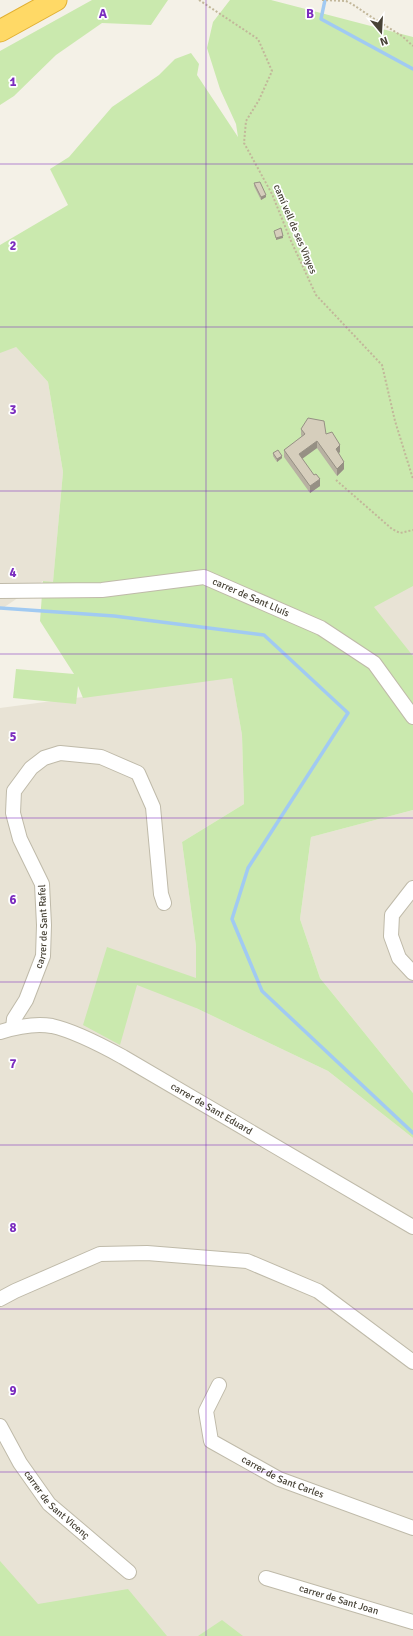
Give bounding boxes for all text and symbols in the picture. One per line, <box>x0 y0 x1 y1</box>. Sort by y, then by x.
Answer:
text: A <box>99 6 108 22</box>
text: B <box>306 6 314 22</box>
north arrow <box>361 12 401 52</box>
text: N <box>378 34 390 48</box>
text: 1 <box>9 74 17 90</box>
street label: camí vell de ses Vinyes <box>271 182 320 276</box>
text: 2 <box>9 238 17 254</box>
text: 3 <box>9 402 17 418</box>
text: 4 <box>9 565 17 581</box>
street label: carrer de Sant Lluís <box>211 575 292 620</box>
text: 5 <box>9 729 17 745</box>
street label: carrer de Sant Rafel <box>33 884 50 970</box>
text: 6 <box>9 892 17 908</box>
text: 7 <box>9 1056 17 1072</box>
street label: carrer de Sant Eduard <box>168 1080 254 1137</box>
text: 8 <box>9 1220 17 1236</box>
text: 9 <box>9 1383 17 1399</box>
street label: carrer de Sant Carles <box>239 1453 326 1501</box>
street label: carrer de Sant Vicenç <box>21 1468 92 1542</box>
street label: carrer de Sant Joan <box>298 1582 380 1617</box>

